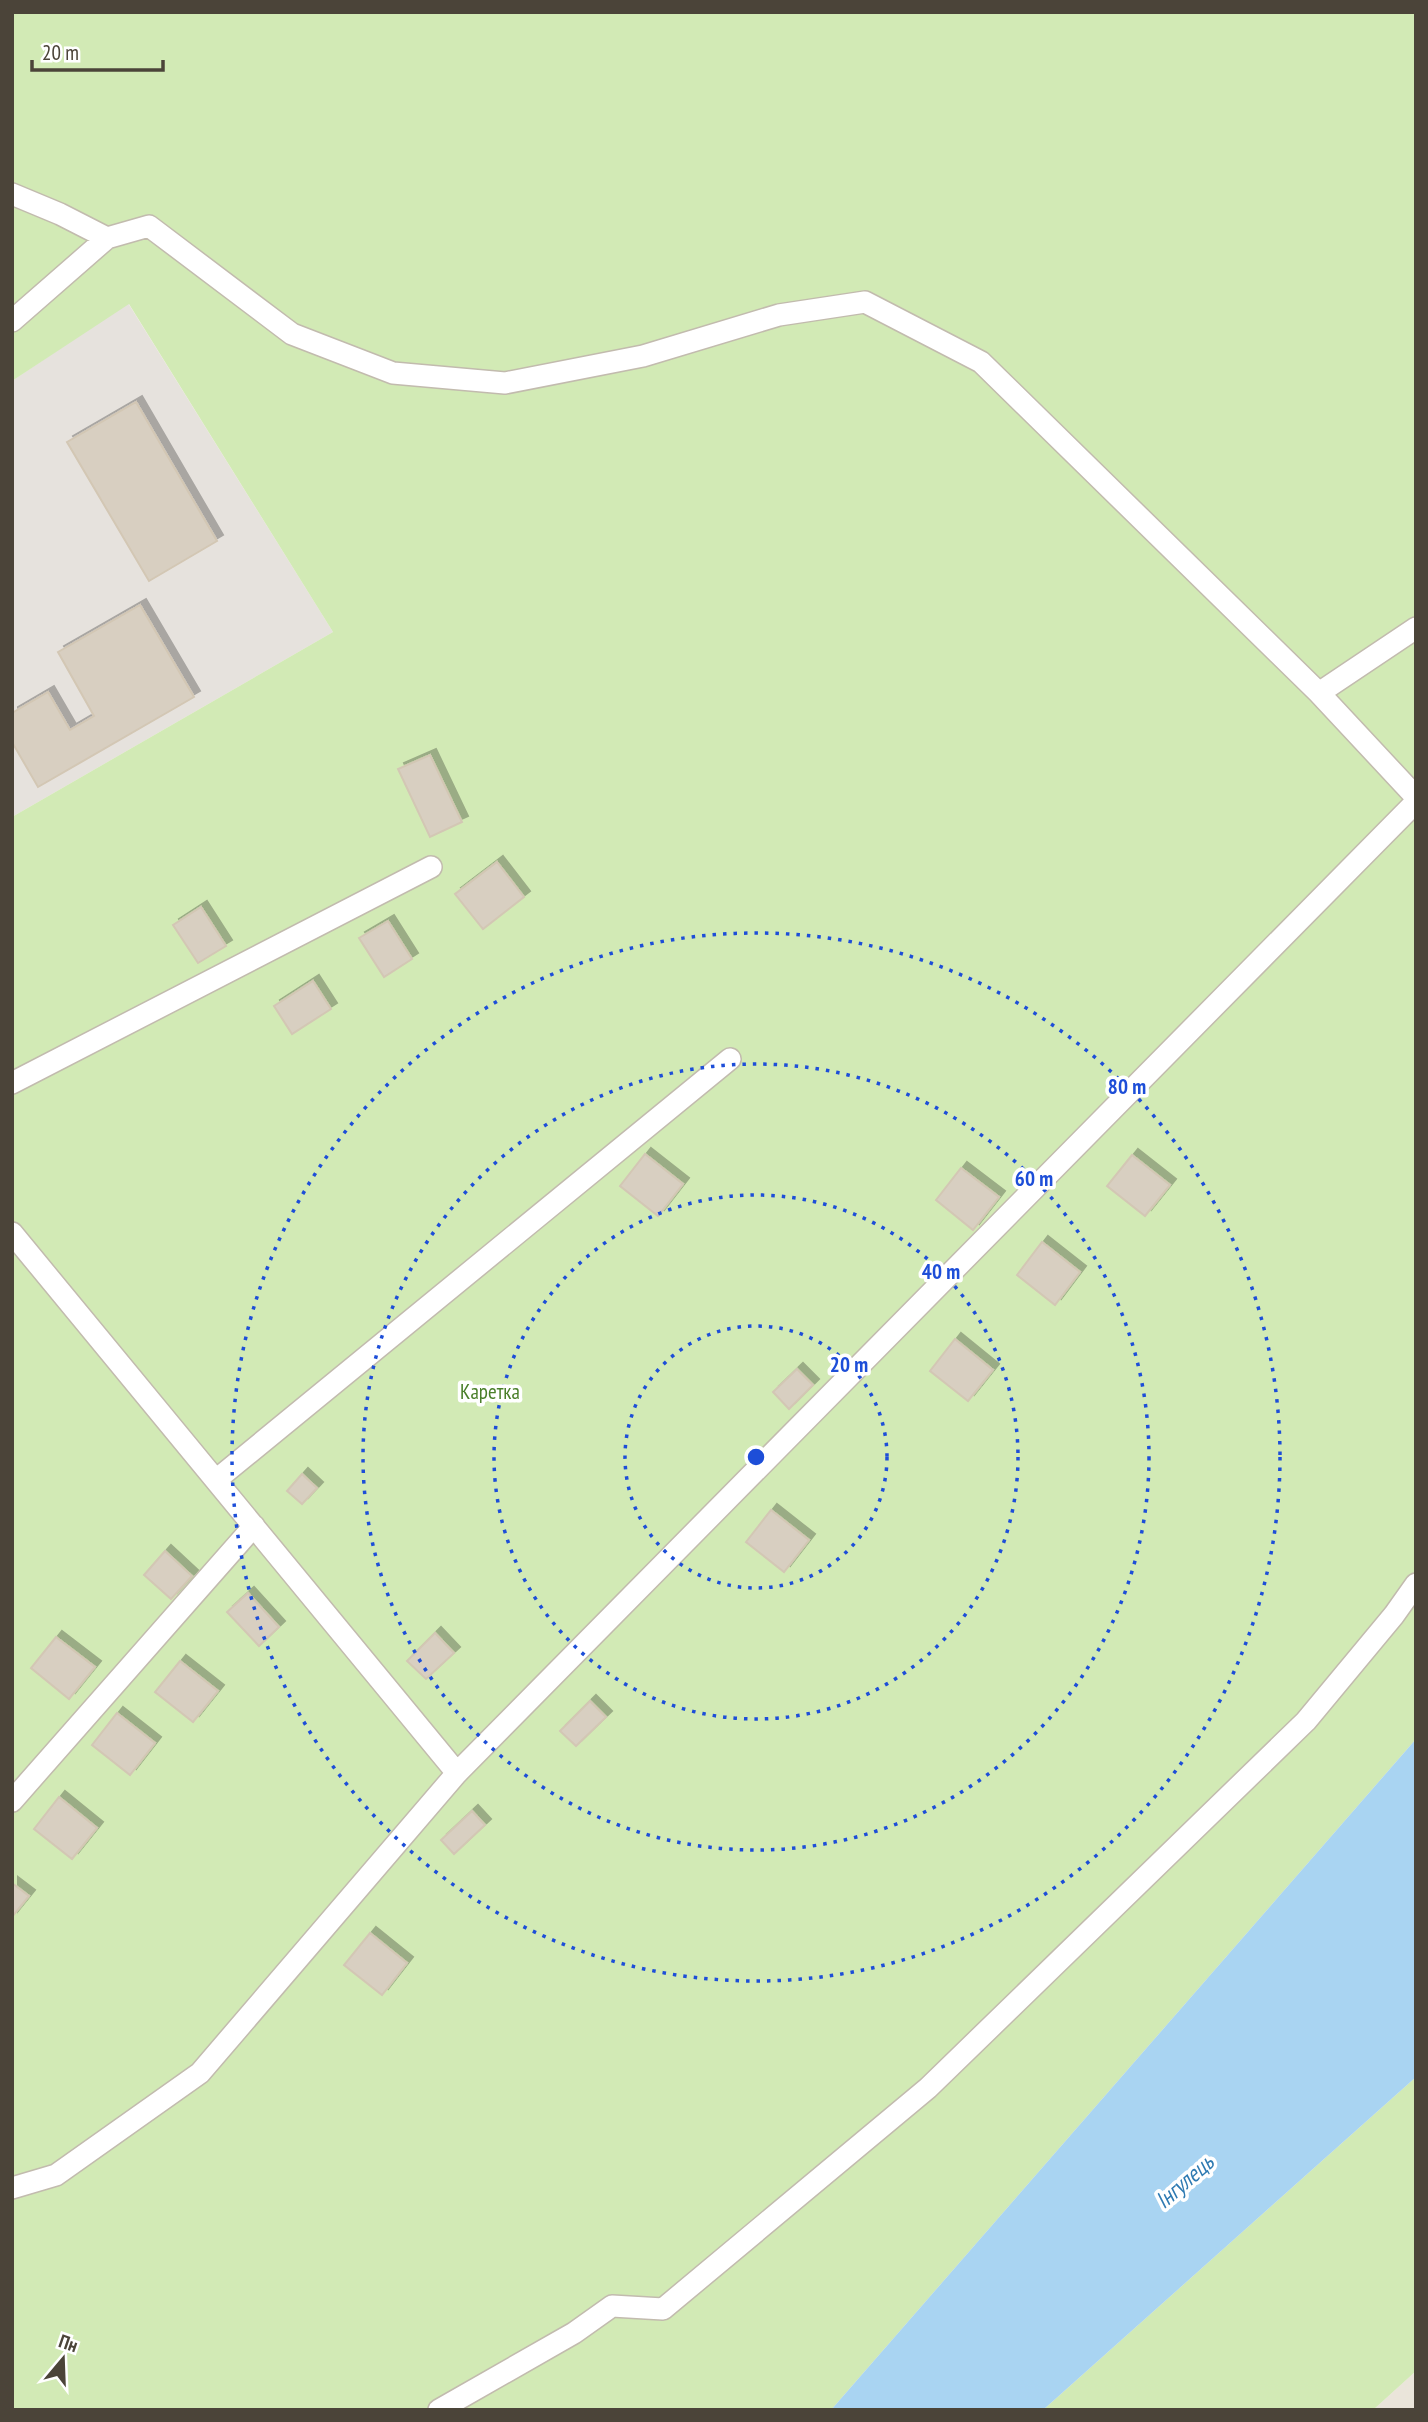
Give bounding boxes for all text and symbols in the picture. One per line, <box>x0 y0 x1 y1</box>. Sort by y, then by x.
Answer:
scale bar <box>32 28 163 72</box>
text: 20 m <box>42 39 79 66</box>
text: 80 m <box>1108 1073 1146 1100</box>
text: 60 m <box>1015 1165 1053 1192</box>
text: 40 m <box>922 1258 960 1285</box>
text: 20 m <box>830 1351 868 1378</box>
park label: Каретка <box>460 1378 520 1405</box>
centre of rings <box>744 1445 768 1469</box>
water label: Інгулець <box>1149 2147 1220 2214</box>
north arrow <box>28 2324 98 2394</box>
text: Пн <box>56 2329 81 2357</box>

